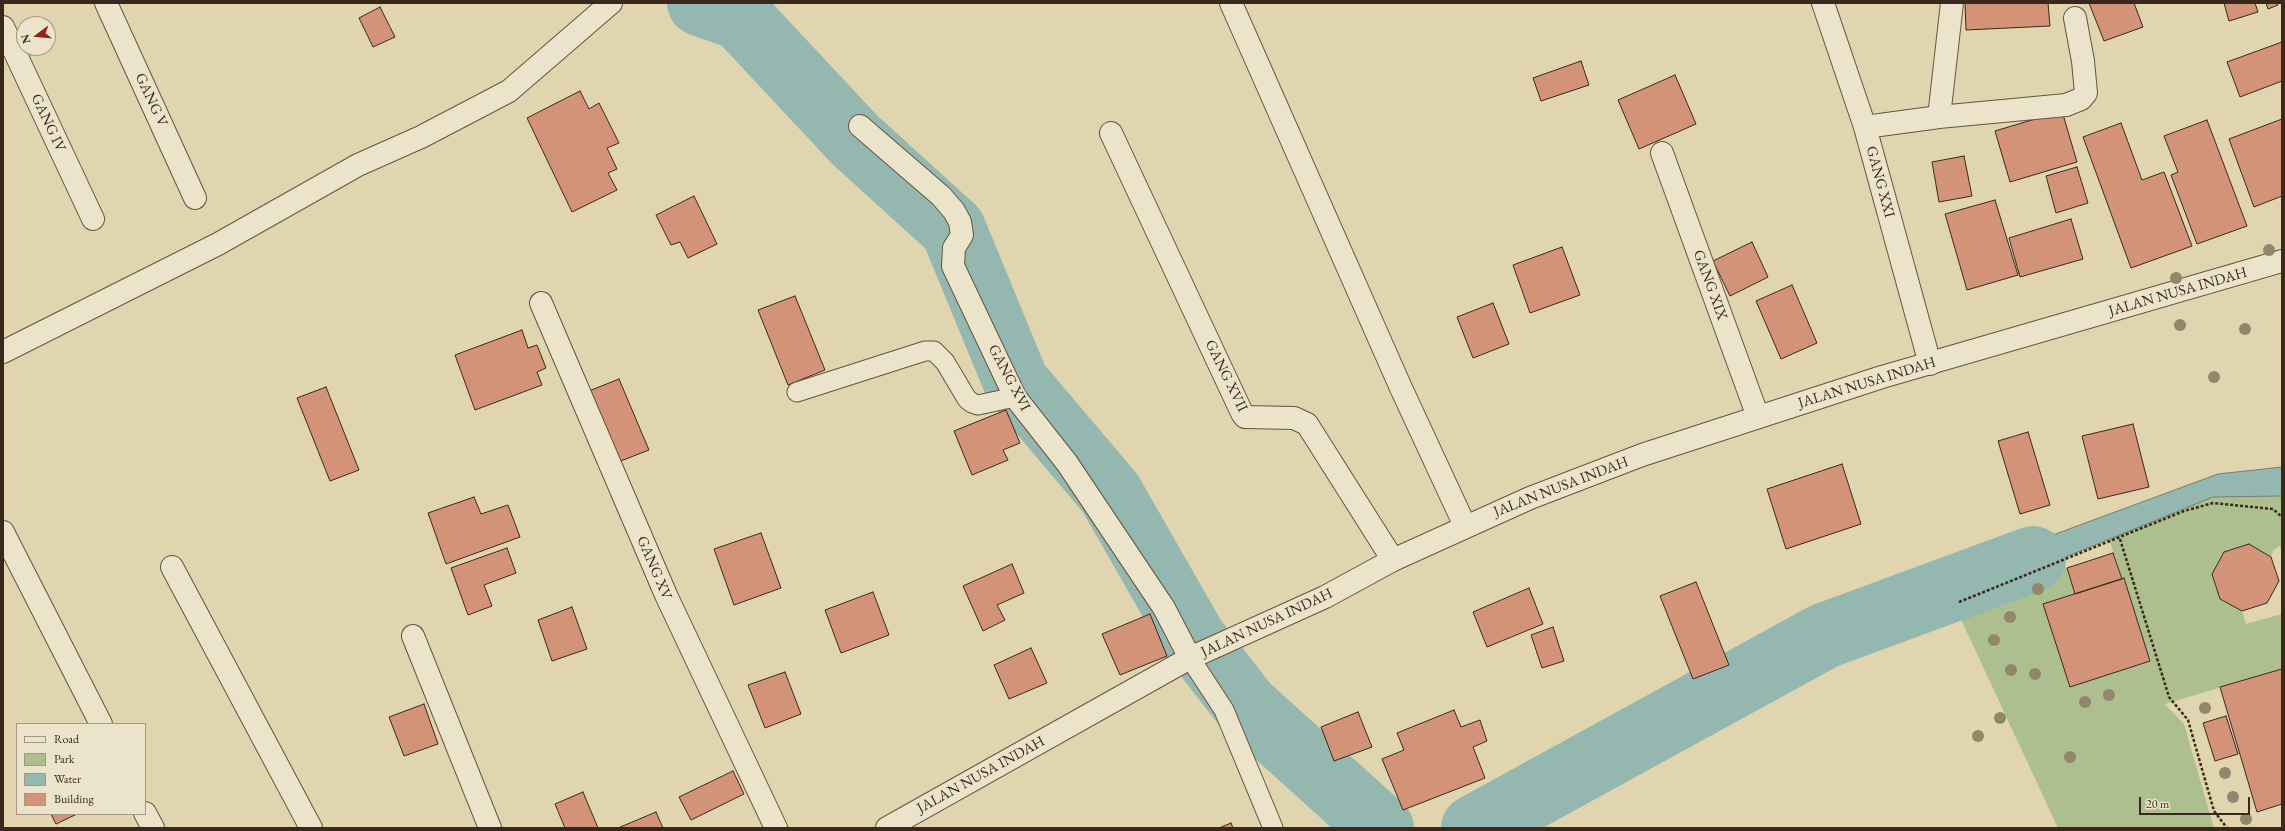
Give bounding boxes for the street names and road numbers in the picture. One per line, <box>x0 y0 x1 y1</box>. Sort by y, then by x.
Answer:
street label: GANG V <box>131 70 171 130</box>
street label: GANG IV <box>27 91 69 155</box>
street label: GANG XXI <box>1862 144 1898 220</box>
street label: GANG XIX <box>1689 247 1731 323</box>
street label: JALAN NUSA INDAH <box>2107 264 2249 320</box>
street label: GANG XVII <box>1201 337 1251 415</box>
street label: GANG XVI <box>984 342 1034 414</box>
street label: JALAN NUSA INDAH <box>1796 353 1938 413</box>
street label: JALAN NUSA INDAH <box>1491 453 1631 521</box>
street label: GANG XV <box>632 533 676 603</box>
street label: JALAN NUSA INDAH <box>1198 585 1336 661</box>
street label: JALAN NUSA INDAH <box>914 732 1048 818</box>

